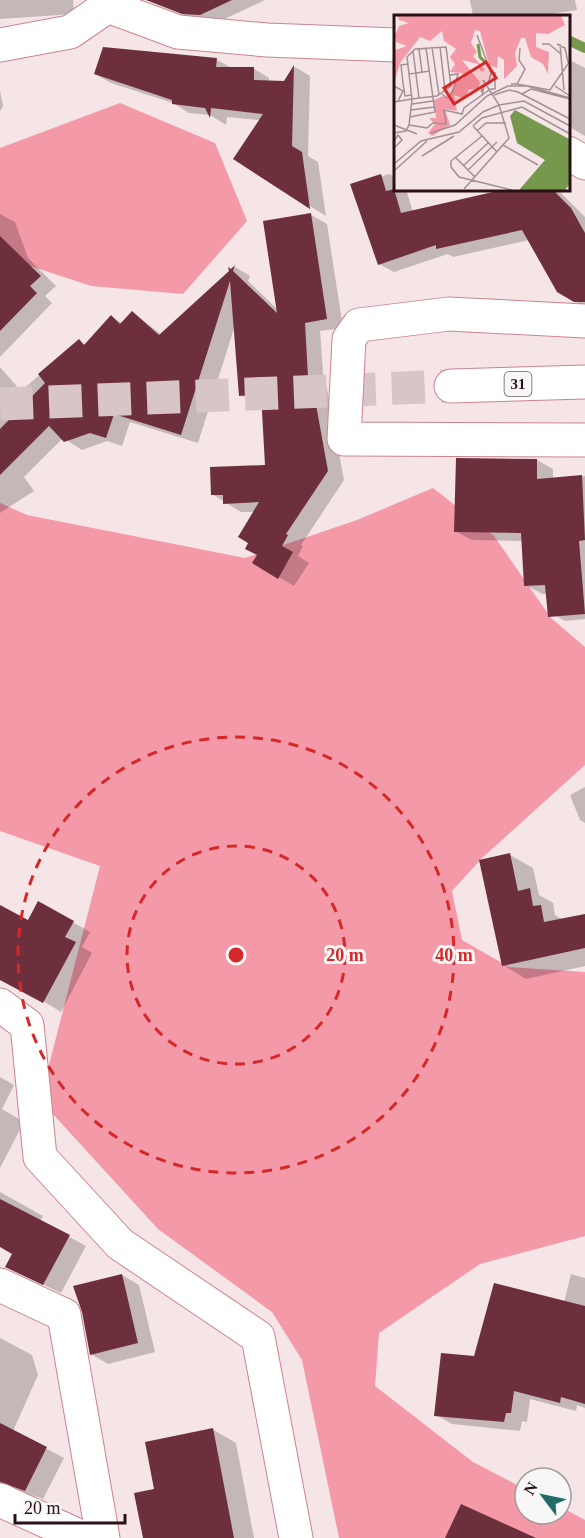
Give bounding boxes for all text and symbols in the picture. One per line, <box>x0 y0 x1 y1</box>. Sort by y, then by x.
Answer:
inset map <box>394 15 570 190</box>
road number: 31 <box>504 372 532 396</box>
centre of rings <box>226 945 246 965</box>
text: 20 m <box>326 945 364 965</box>
text: 40 m <box>435 945 473 965</box>
north arrow <box>513 1466 573 1526</box>
text: N <box>520 1479 541 1498</box>
scale bar <box>15 1487 124 1525</box>
text: 20 m <box>24 1498 61 1518</box>

